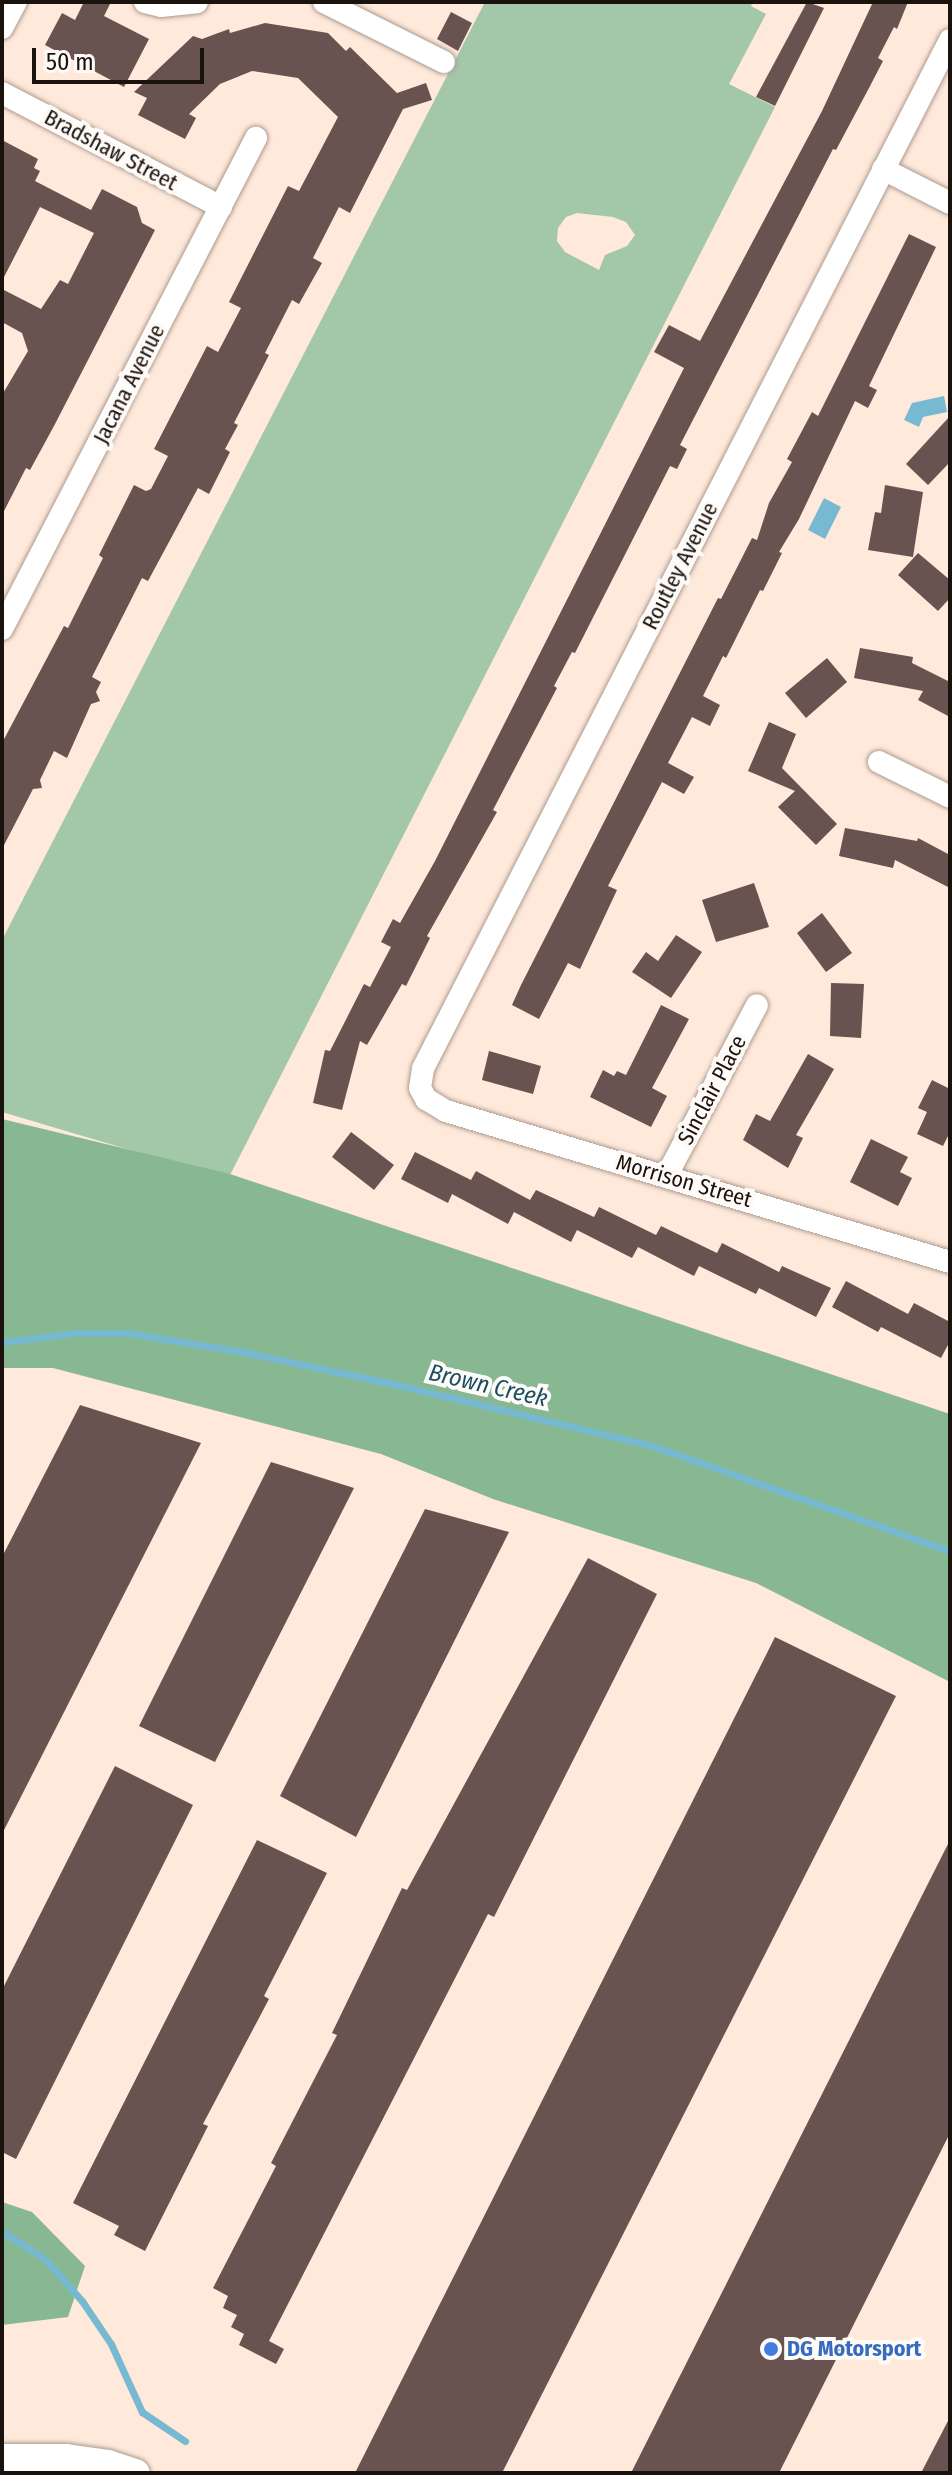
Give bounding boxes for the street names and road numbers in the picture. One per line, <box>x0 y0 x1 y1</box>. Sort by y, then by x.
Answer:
street label: Bradshaw Street <box>40 104 182 196</box>
street label: Jacana Avenue <box>88 320 170 448</box>
street label: Routley Avenue <box>637 498 723 634</box>
street label: Sinclair Place <box>672 1031 752 1149</box>
street label: Morrison Street <box>613 1149 755 1213</box>

